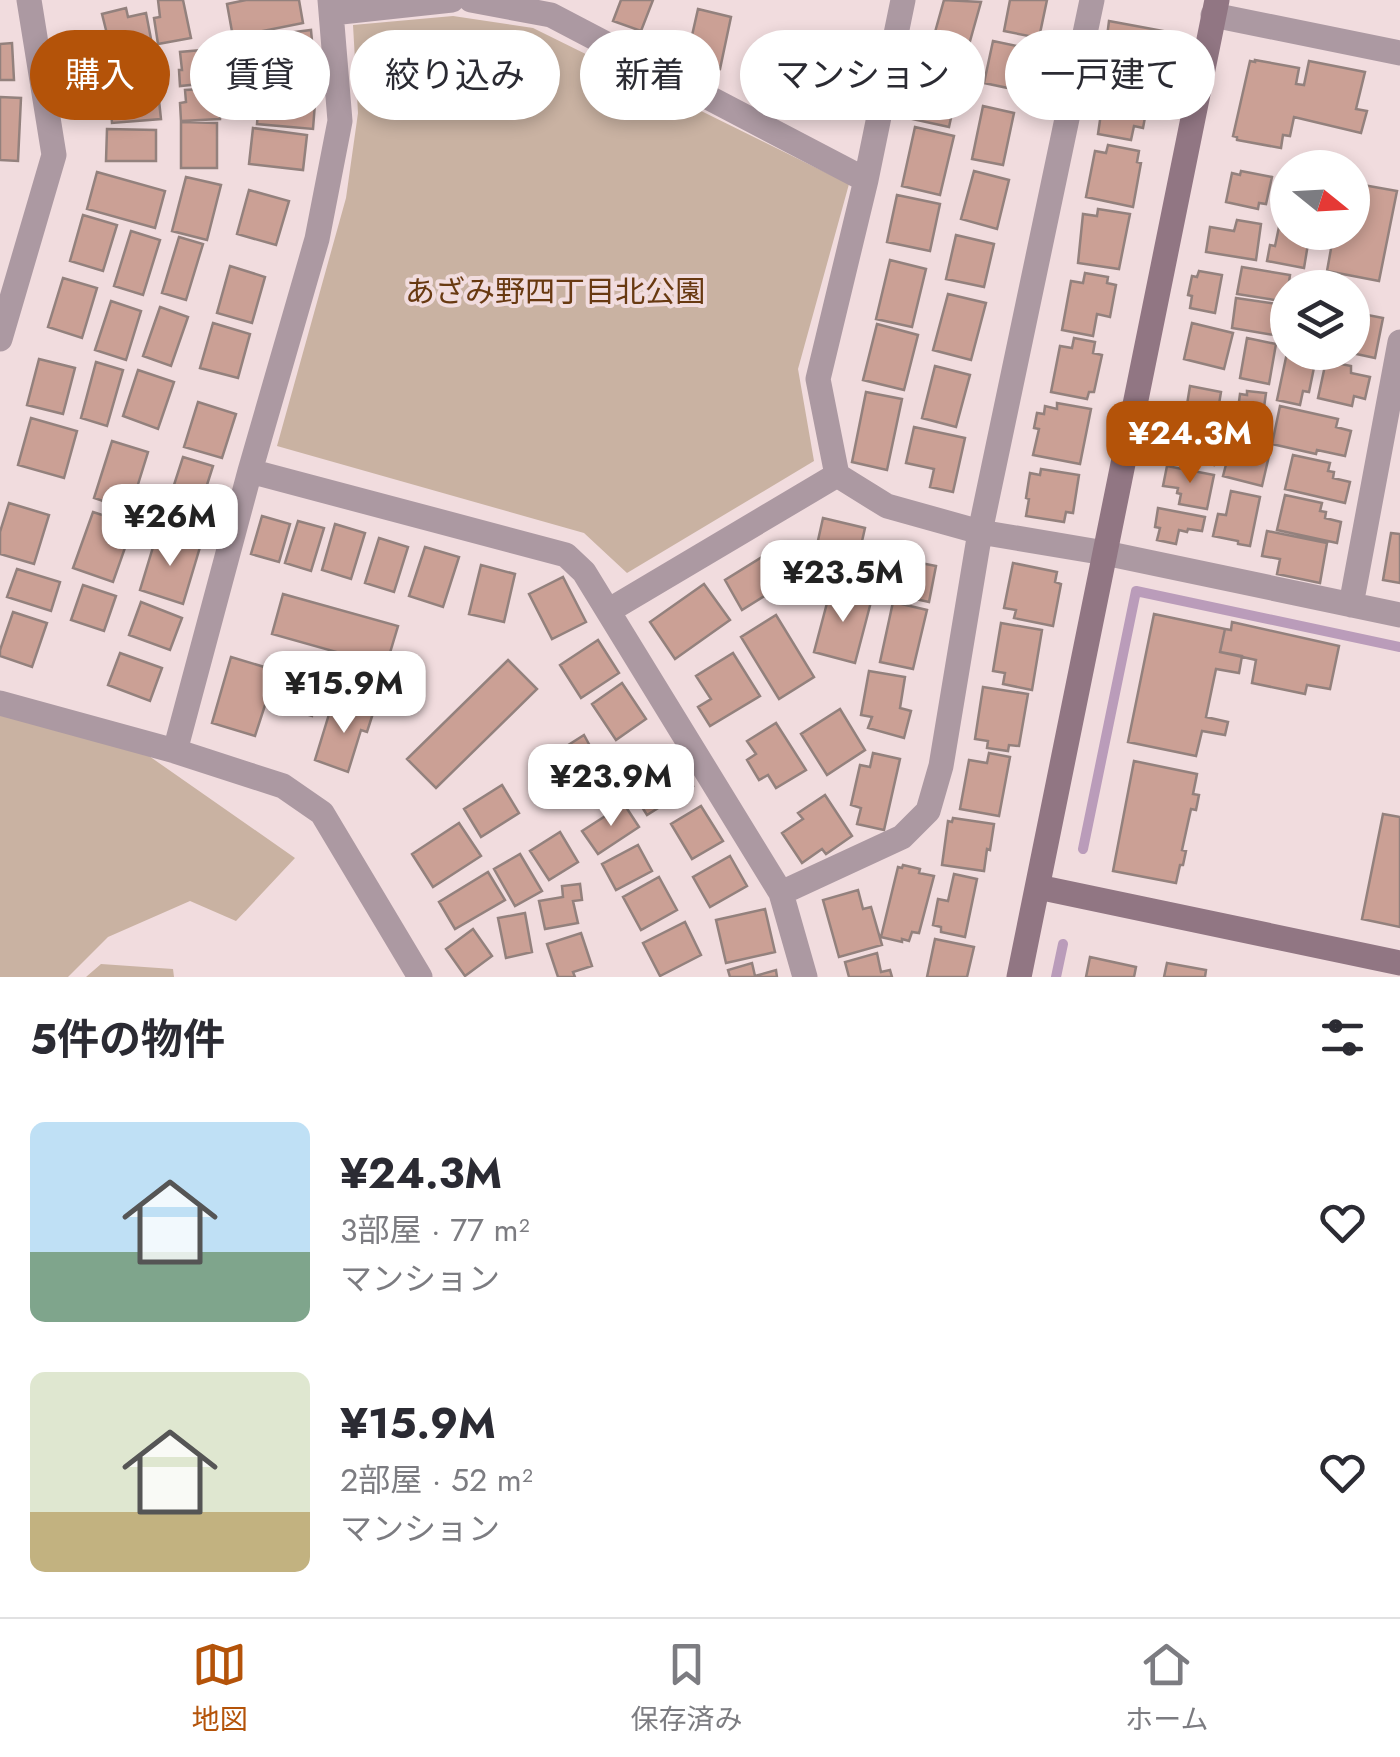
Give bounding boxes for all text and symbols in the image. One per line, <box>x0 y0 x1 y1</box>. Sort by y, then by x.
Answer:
chip: 購入 <box>30 30 170 120</box>
chip: 賃貸 <box>190 30 330 120</box>
chip: 絞り込み <box>350 30 560 120</box>
chip: 新着 <box>580 30 720 120</box>
chip: マンション <box>740 30 985 120</box>
chip: 一戸建て <box>1005 30 1215 120</box>
north arrow <box>1270 150 1370 250</box>
map controls <box>1270 150 1370 370</box>
park label: あざみ野四丁目北公園 <box>405 270 705 313</box>
button: layers <box>1270 270 1370 370</box>
pin: ¥24.3M <box>1109 401 1271 486</box>
text: ¥24.3M <box>1128 410 1252 456</box>
pin: ¥26M <box>111 484 229 569</box>
text: ¥26M <box>124 493 216 539</box>
pin: ¥23.5M <box>762 540 924 625</box>
text: ¥23.5M <box>782 549 904 595</box>
pin: ¥15.9M <box>263 651 425 736</box>
text: ¥15.9M <box>285 660 403 706</box>
pin: ¥23.9M <box>530 744 692 829</box>
text: ¥23.9M <box>550 753 672 799</box>
text: 5件の物件 <box>30 1009 225 1070</box>
icon: filters <box>1315 1010 1370 1065</box>
text: ¥24.3M <box>340 1143 502 1204</box>
icon: home <box>110 1162 230 1282</box>
icon: heart <box>1315 1195 1370 1250</box>
text: 3部屋 · 77 m² <box>340 1207 530 1253</box>
text: マンション <box>340 1256 500 1302</box>
text: ¥15.9M <box>340 1393 496 1454</box>
icon: home <box>110 1412 230 1532</box>
icon: heart <box>1315 1445 1370 1500</box>
text: 2部屋 · 52 m² <box>340 1457 533 1503</box>
text: マンション <box>340 1506 500 1552</box>
tab: 地図 <box>191 1637 247 1740</box>
tab: 保存済み <box>630 1637 742 1740</box>
tab: ホーム <box>1125 1637 1209 1740</box>

